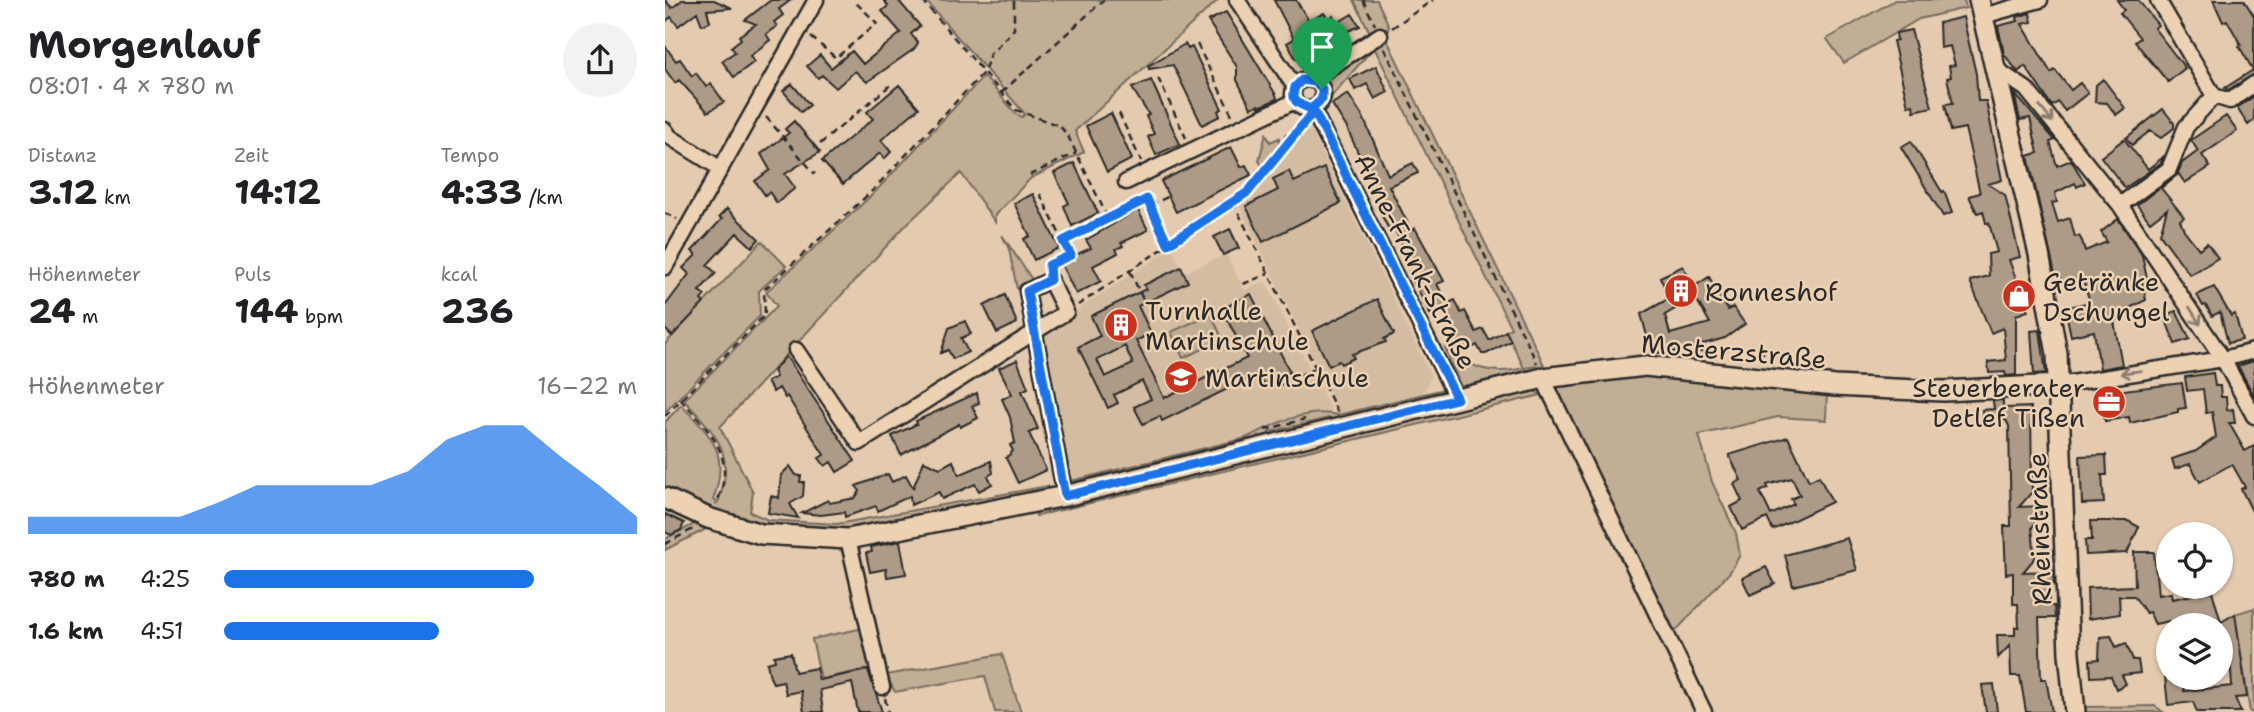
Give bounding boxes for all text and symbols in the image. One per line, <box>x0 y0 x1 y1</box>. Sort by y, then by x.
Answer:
pin <box>1292 17 1352 89</box>
text: Morgenlauf <box>28 19 261 70</box>
button: share <box>563 23 637 97</box>
icon: arrive <box>1303 28 1341 66</box>
text: 08:01 · 4 × 780 m <box>28 71 234 101</box>
one-way arrow <box>2039 104 2054 122</box>
text: Distanz <box>28 143 97 168</box>
text: Zeit <box>234 143 269 168</box>
text: Tempo <box>441 143 499 168</box>
street label: Anne-Frank-Straße <box>1346 147 1486 375</box>
text: 3.12 <box>28 168 98 215</box>
text: 14:12 <box>234 168 321 215</box>
text: 4:33 <box>441 168 522 215</box>
text: km <box>98 185 131 210</box>
text: /km <box>522 185 563 210</box>
text: Höhenmeter <box>28 262 141 287</box>
text: Puls <box>234 262 271 287</box>
text: kcal <box>441 262 478 287</box>
place label: Getränke Dschungel <box>2043 264 2170 329</box>
building icon: Ronneshof <box>1662 272 1700 310</box>
place label: Ronneshof <box>1705 274 1838 309</box>
shop icon: Getränke Dschungel <box>2000 277 2038 315</box>
text: 24 <box>28 287 76 334</box>
text: 144 <box>234 287 298 334</box>
text: 236 <box>441 287 514 334</box>
place label: Turnhalle Martinschule <box>1145 293 1309 358</box>
text: m <box>76 304 98 329</box>
text: bpm <box>298 304 343 329</box>
building icon: Turnhalle Martinschule <box>1102 306 1140 344</box>
one-way arrow <box>2189 306 2203 326</box>
street label: Mosterzstraße <box>1640 325 1828 377</box>
school or university icon: Martinschule <box>1162 358 1200 396</box>
place label: Martinschule <box>1205 360 1369 395</box>
one-way arrow <box>2120 366 2143 379</box>
place label: Steuerberater Detlef Tißen <box>1912 370 2085 435</box>
text: Höhenmeter <box>28 371 165 401</box>
text: 16–22 m <box>537 371 637 401</box>
office icon: Steuerberater Detlef Tißen <box>2090 383 2128 421</box>
street label: Rheinstraße <box>2019 452 2059 606</box>
map controls <box>2156 522 2233 690</box>
button: locate <box>2156 522 2233 599</box>
text: 780 m <box>28 564 105 594</box>
text: 4:25 <box>140 564 190 594</box>
button: layers <box>2156 613 2233 690</box>
text: 1.6 km <box>28 616 103 646</box>
text: 4:51 <box>140 616 184 646</box>

